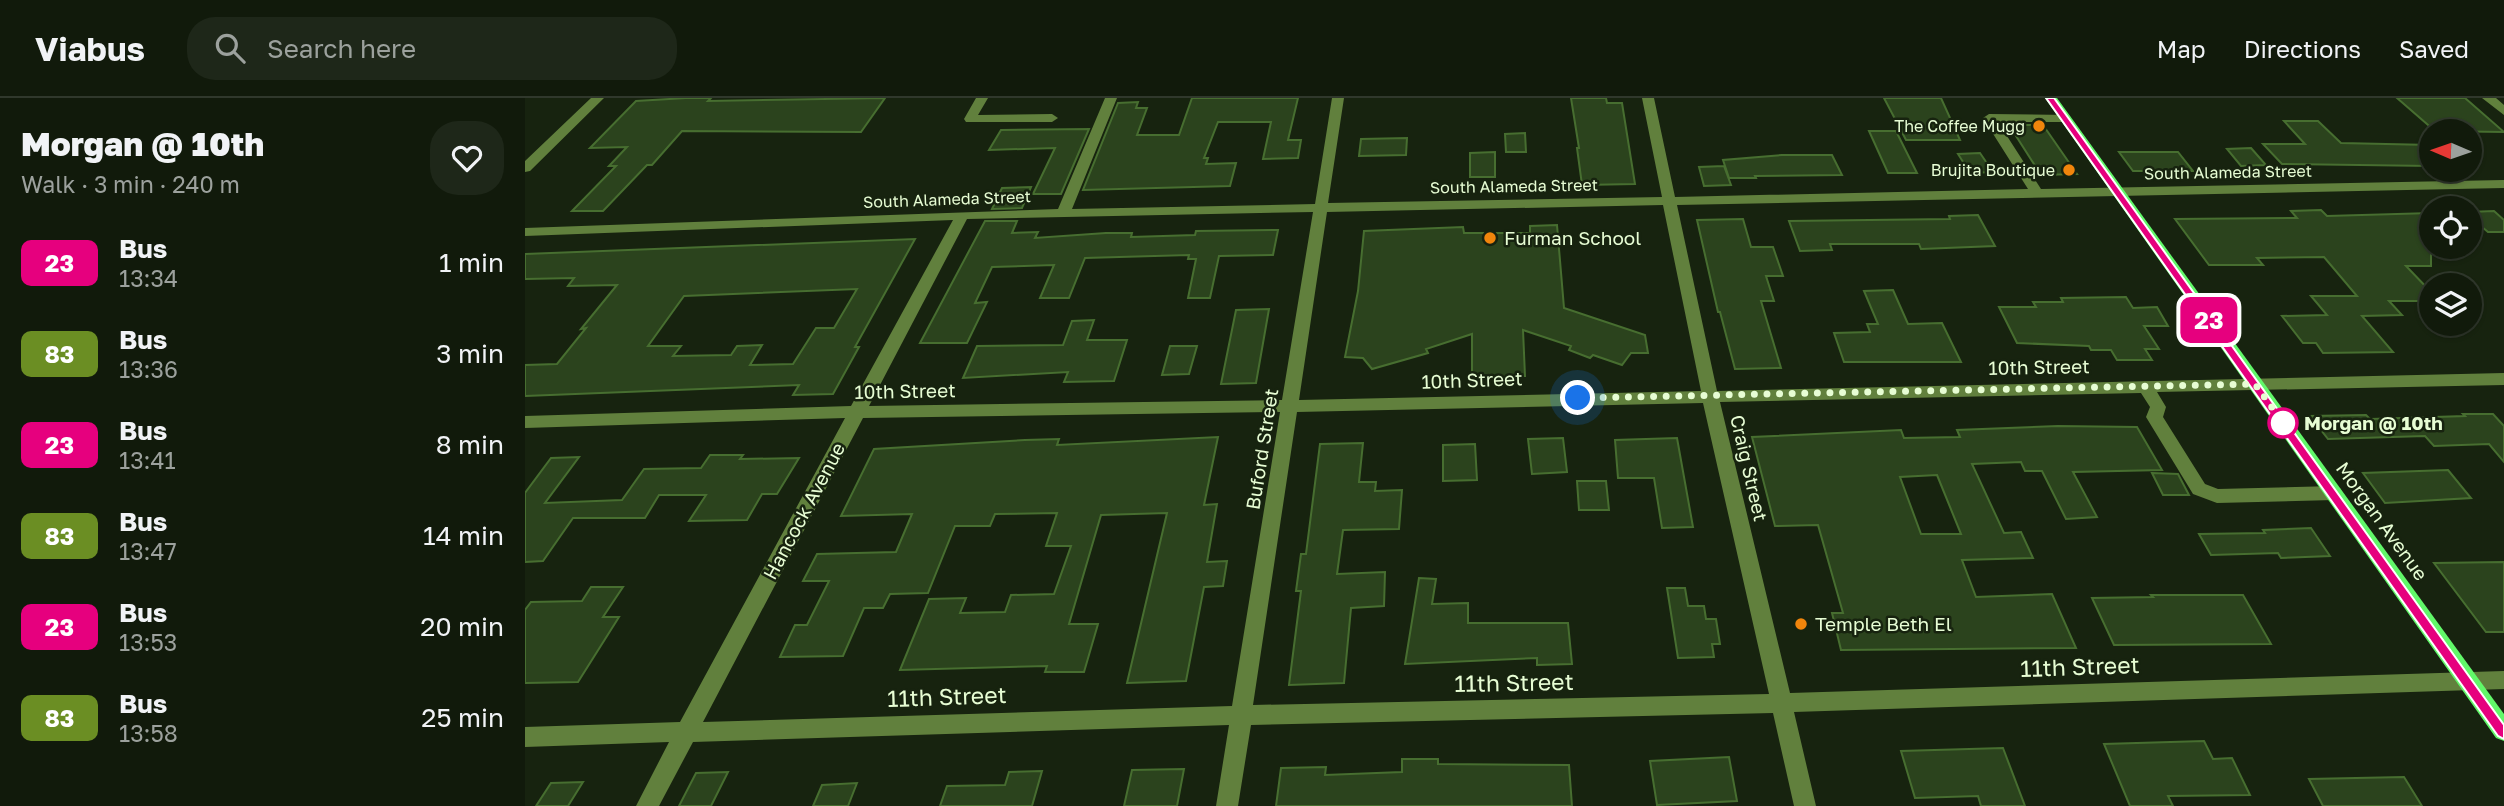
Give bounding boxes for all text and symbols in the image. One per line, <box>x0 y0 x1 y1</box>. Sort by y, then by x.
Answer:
search box <box>187 17 677 80</box>
text: Viabus <box>35 29 145 68</box>
icon: search <box>211 29 249 67</box>
text: Search here <box>267 33 416 64</box>
text: Map <box>2157 34 2206 63</box>
text: Directions <box>2244 34 2361 63</box>
text: Saved <box>2399 34 2469 63</box>
place label: The Coffee Mugg <box>1894 116 2025 136</box>
marker: The Coffee Mugg <box>2031 118 2047 134</box>
north arrow <box>2419 119 2481 182</box>
map controls <box>2419 119 2482 336</box>
button: heart <box>430 121 504 195</box>
text: Morgan @ 10th <box>21 124 264 163</box>
place label: Brujita Boutique <box>1931 160 2055 180</box>
street label: South Alameda Street <box>2144 161 2312 183</box>
marker: Brujita Boutique <box>2061 162 2077 178</box>
text: Walk · 3 min · 240 m <box>21 170 240 198</box>
street label: South Alameda Street <box>1430 175 1598 197</box>
street label: South Alameda Street <box>863 186 1031 212</box>
button: locate <box>2419 196 2482 259</box>
place label: Furman School <box>1504 226 1641 249</box>
marker: Furman School <box>1482 230 1498 246</box>
text: Bus <box>119 233 167 264</box>
text: 1 min <box>439 247 504 278</box>
text: 23 <box>45 248 74 277</box>
text: 13:34 <box>119 264 178 292</box>
button: layers <box>2419 273 2482 336</box>
line badge: 23 <box>2177 297 2241 343</box>
text: 23 <box>2194 305 2224 334</box>
text: Bus <box>119 324 167 355</box>
text: 3 min <box>436 338 504 369</box>
text: 83 <box>45 339 75 368</box>
street label: 10th Street <box>1988 354 2090 379</box>
text: 13:36 <box>119 355 178 383</box>
street label: 10th Street <box>1421 366 1523 393</box>
street label: 10th Street <box>854 378 956 403</box>
your location <box>1560 380 1595 415</box>
street label: Buford Street <box>1241 387 1282 511</box>
marker: Morgan @ 10th <box>2268 408 2298 438</box>
place label: Morgan @ 10th <box>2304 411 2443 434</box>
street label: Craig Street <box>1726 412 1773 523</box>
text: Bus <box>119 415 167 446</box>
text: 8 min <box>436 429 504 460</box>
text: 23 <box>45 430 74 459</box>
street label: Hancock Avenue <box>758 438 849 583</box>
text: 13:41 <box>119 446 176 474</box>
street label: Morgan Avenue <box>2332 457 2433 584</box>
text: Bus <box>119 506 167 537</box>
text: 14 min <box>423 520 504 551</box>
text: 83 <box>45 521 75 550</box>
text: 13:47 <box>119 537 177 565</box>
text: Bus <box>119 597 167 628</box>
text: 20 min <box>420 611 504 642</box>
text: 23 <box>45 612 74 641</box>
place label: Temple Beth El <box>1815 612 1952 635</box>
marker: Temple Beth El <box>1793 616 1809 632</box>
text: 13:53 <box>119 628 177 656</box>
street label: 11th Street <box>2020 650 2140 682</box>
street label: 11th Street <box>1454 667 1574 697</box>
street label: 11th Street <box>887 680 1007 712</box>
text: Bus <box>119 688 167 719</box>
text: 25 min <box>421 702 504 733</box>
text: 83 <box>45 703 75 732</box>
text: 13:58 <box>119 719 178 747</box>

